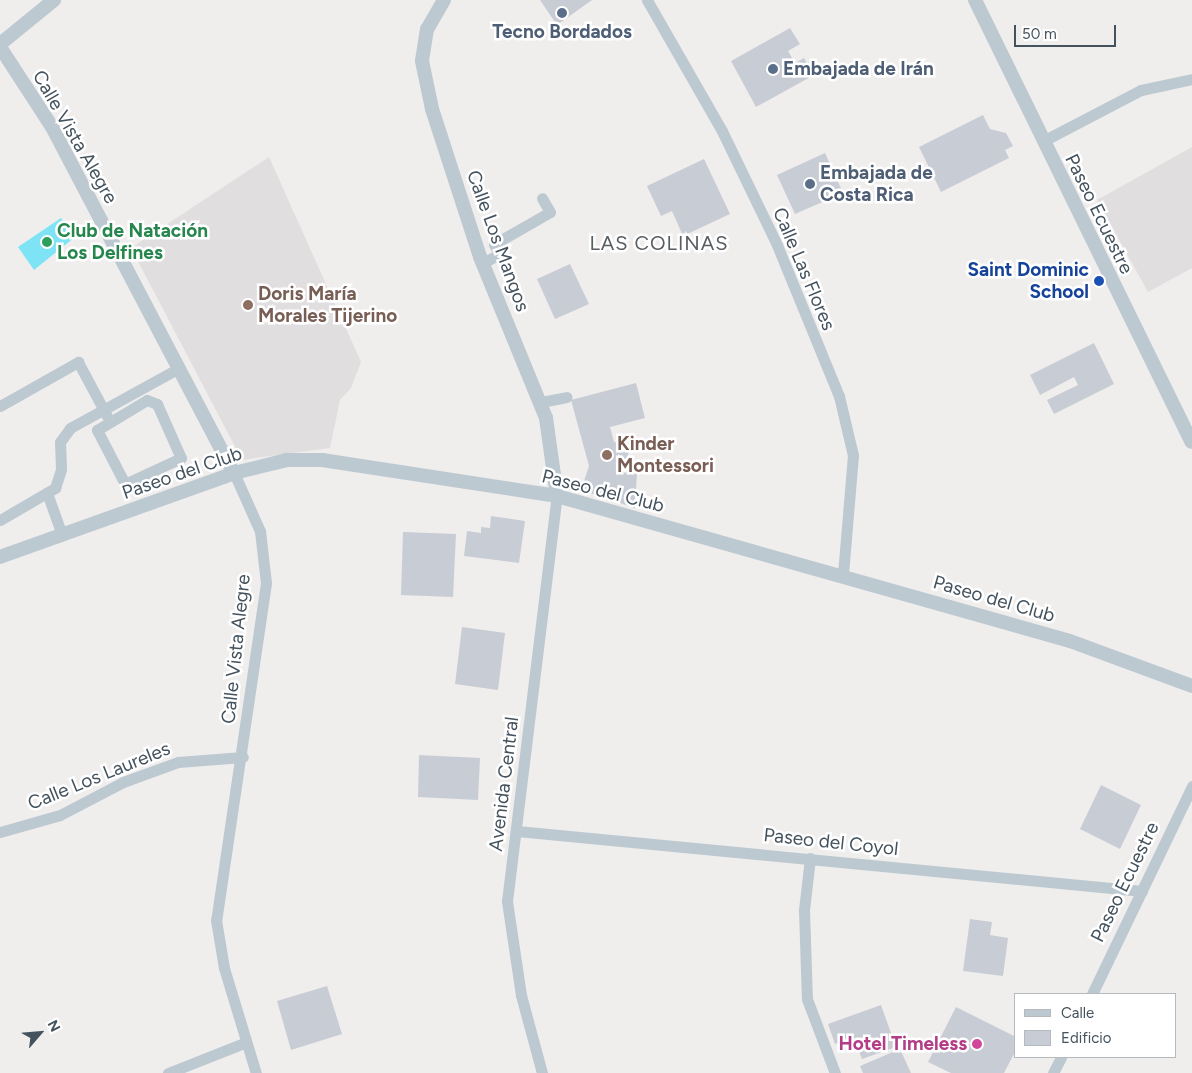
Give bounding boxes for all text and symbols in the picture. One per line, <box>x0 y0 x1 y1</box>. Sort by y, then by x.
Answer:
marker: Tecno Bordados <box>556 7 568 19</box>
scale bar <box>1017 15 1120 47</box>
place label: Tecno Bordados <box>492 21 632 43</box>
text: 50 m <box>1022 25 1057 43</box>
place label: Embajada de Irán <box>783 58 934 80</box>
marker: Embajada de Irán <box>767 63 779 75</box>
street label: Calle Vista Alegre <box>28 66 122 208</box>
street label: Paseo Ecuestre <box>1060 150 1138 278</box>
place label: Embajada de Costa Rica <box>820 162 933 206</box>
street label: Calle Los Mangos <box>462 167 534 315</box>
marker: Embajada de Costa Rica <box>804 178 816 190</box>
street label: Calle Las Flores <box>768 204 840 334</box>
place label: Club de Natación Los Delfines <box>57 220 208 264</box>
district label: LAS COLINAS <box>588 231 730 255</box>
marker: Club de Natación Los Delfines <box>41 236 53 248</box>
place label: Saint Dominic School <box>967 259 1089 303</box>
marker: Saint Dominic School <box>1093 275 1105 287</box>
place label: Doris María Morales Tijerino <box>258 283 397 327</box>
marker: Doris María Morales Tijerino <box>242 299 254 311</box>
place label: Kinder Montessori <box>617 433 714 477</box>
street label: Paseo del Club <box>119 442 245 504</box>
marker: Kinder Montessori <box>601 449 613 461</box>
street label: Paseo del Club <box>539 465 667 517</box>
street label: Paseo del Club <box>931 571 1057 627</box>
street label: Calle Vista Alegre <box>217 573 255 725</box>
street label: Avenida Central <box>484 715 524 853</box>
street label: Calle Los Laureles <box>24 737 174 815</box>
street label: Paseo Ecuestre <box>1086 818 1164 946</box>
street label: Paseo del Coyol <box>763 824 899 860</box>
legend <box>1014 993 1177 1058</box>
text: Calle <box>1061 1004 1094 1022</box>
north arrow <box>15 1008 65 1058</box>
text: N <box>44 1017 64 1035</box>
text: Edificio <box>1061 1029 1111 1047</box>
place label: Hotel Timeless <box>838 1033 967 1055</box>
marker: Hotel Timeless <box>971 1038 983 1050</box>

